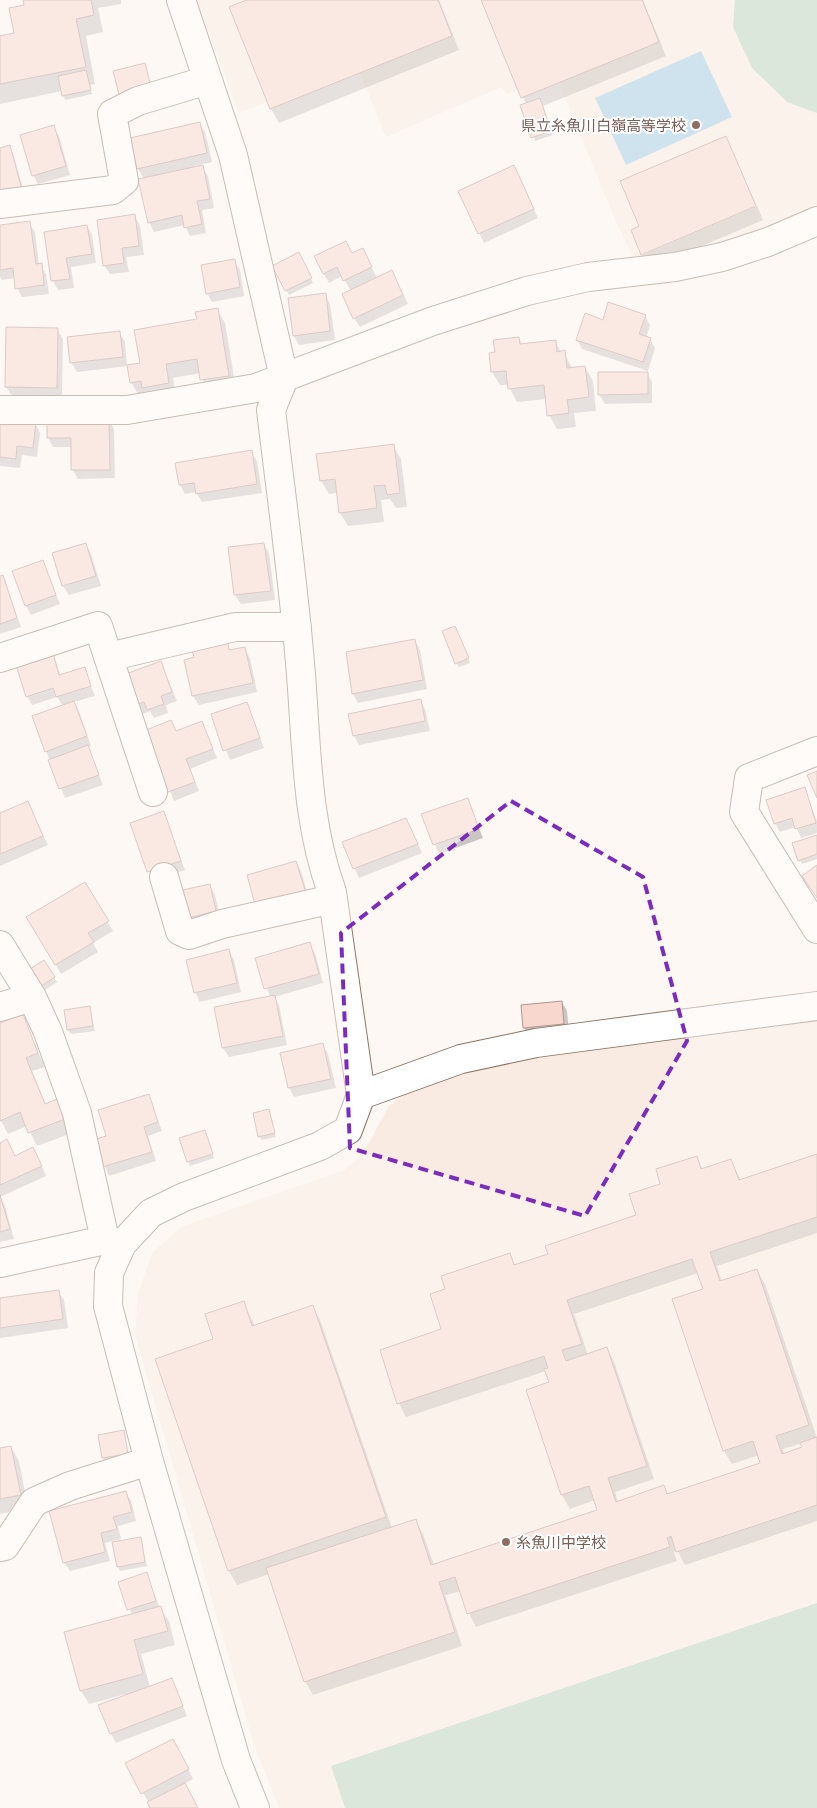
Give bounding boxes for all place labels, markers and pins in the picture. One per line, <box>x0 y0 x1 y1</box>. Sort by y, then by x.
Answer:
place label: 県立糸魚川白嶺高等学校 <box>521 116 686 135</box>
marker: 県立糸魚川白嶺高等学校 <box>690 119 702 131</box>
place label: 糸魚川中学校 <box>516 1533 606 1552</box>
marker: 糸魚川中学校 <box>500 1536 512 1548</box>

